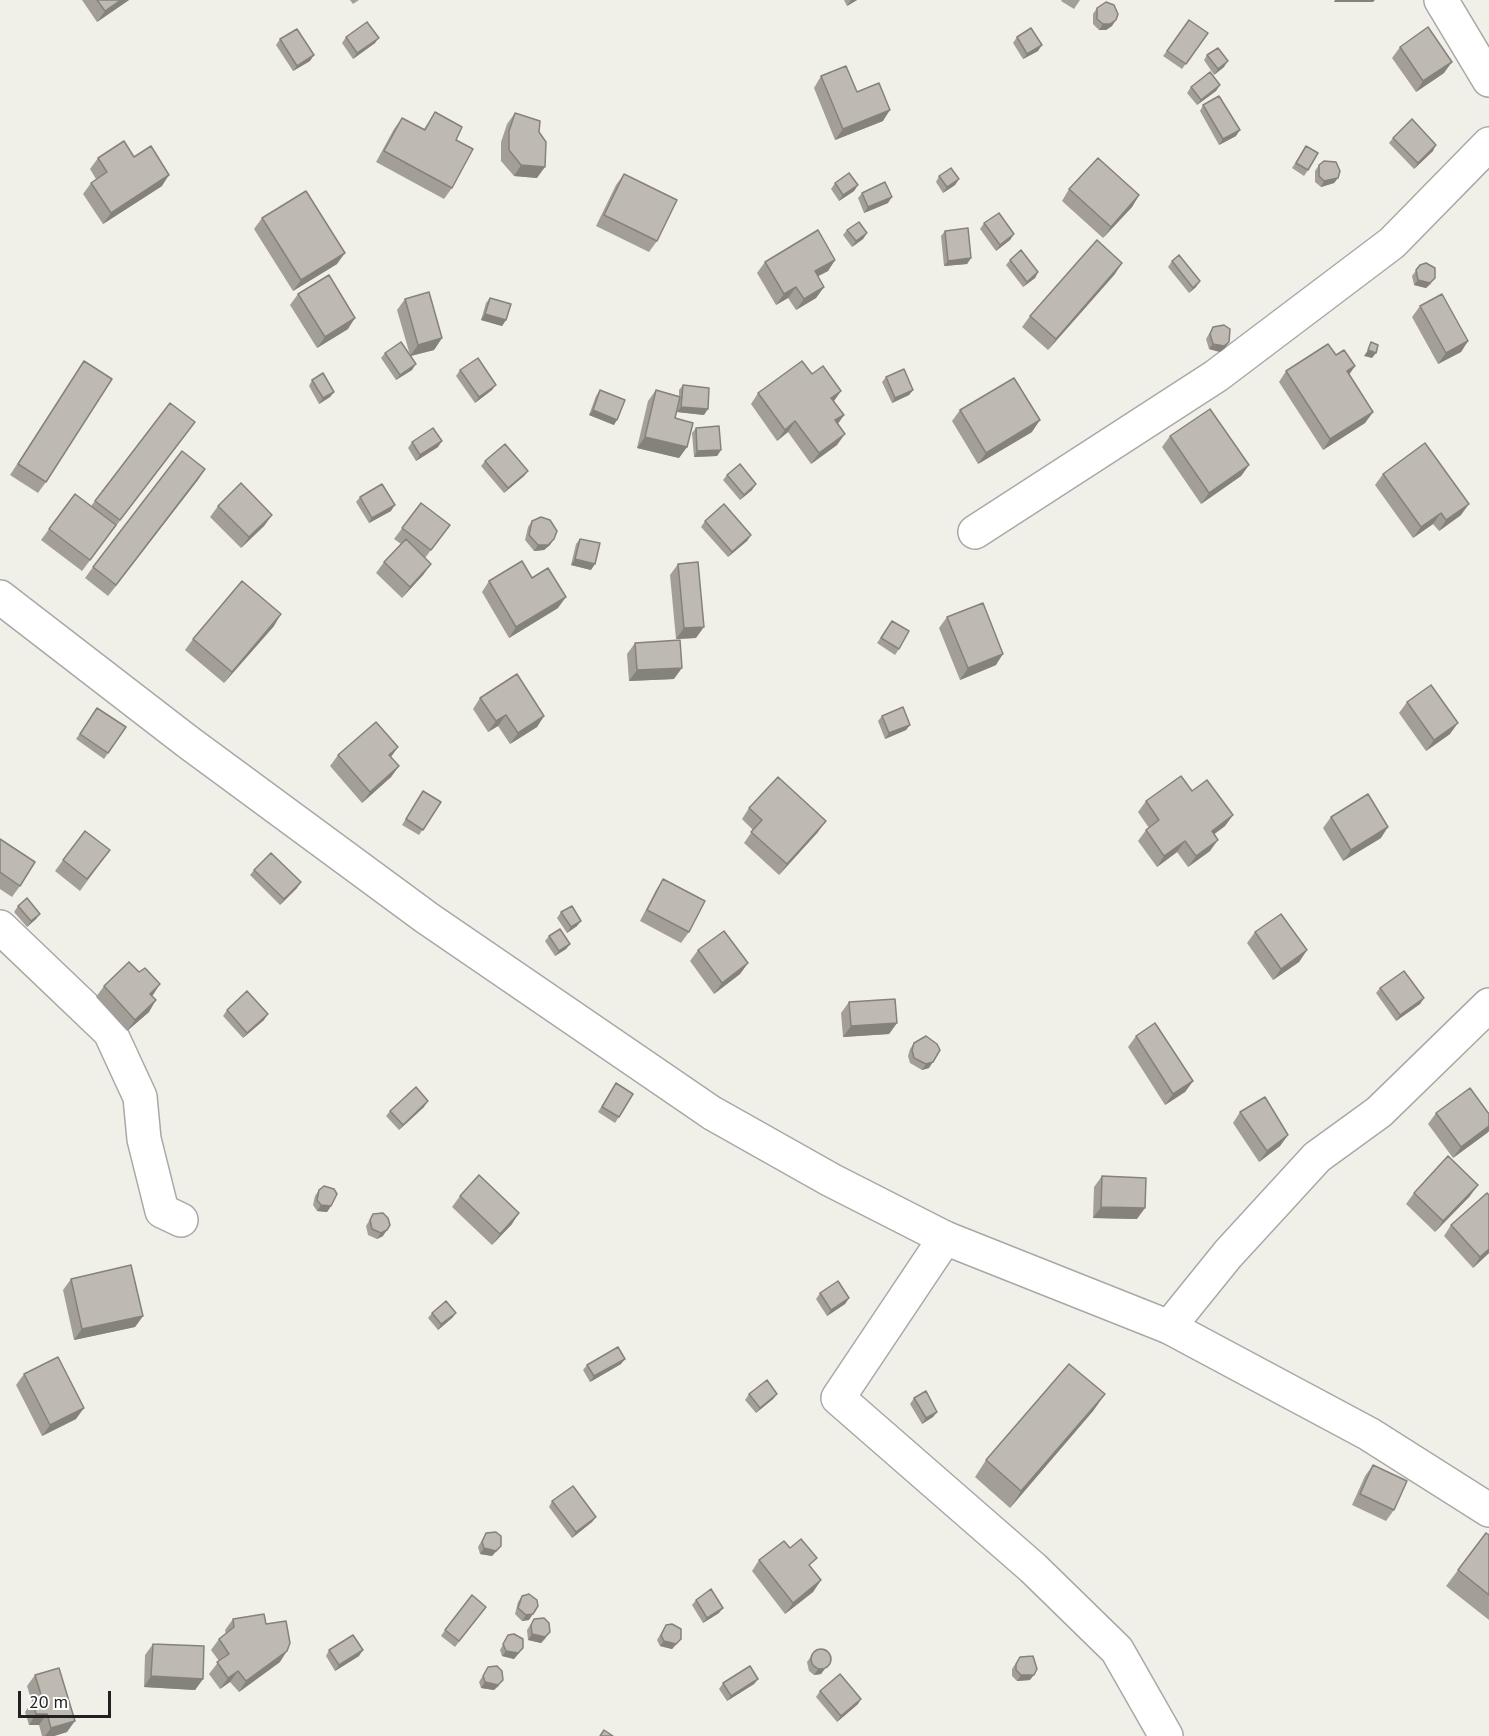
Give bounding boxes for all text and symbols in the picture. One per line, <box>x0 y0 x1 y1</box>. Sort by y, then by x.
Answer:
scale bar <box>21 1679 114 1717</box>
text: 20 m <box>29 1690 68 1713</box>

